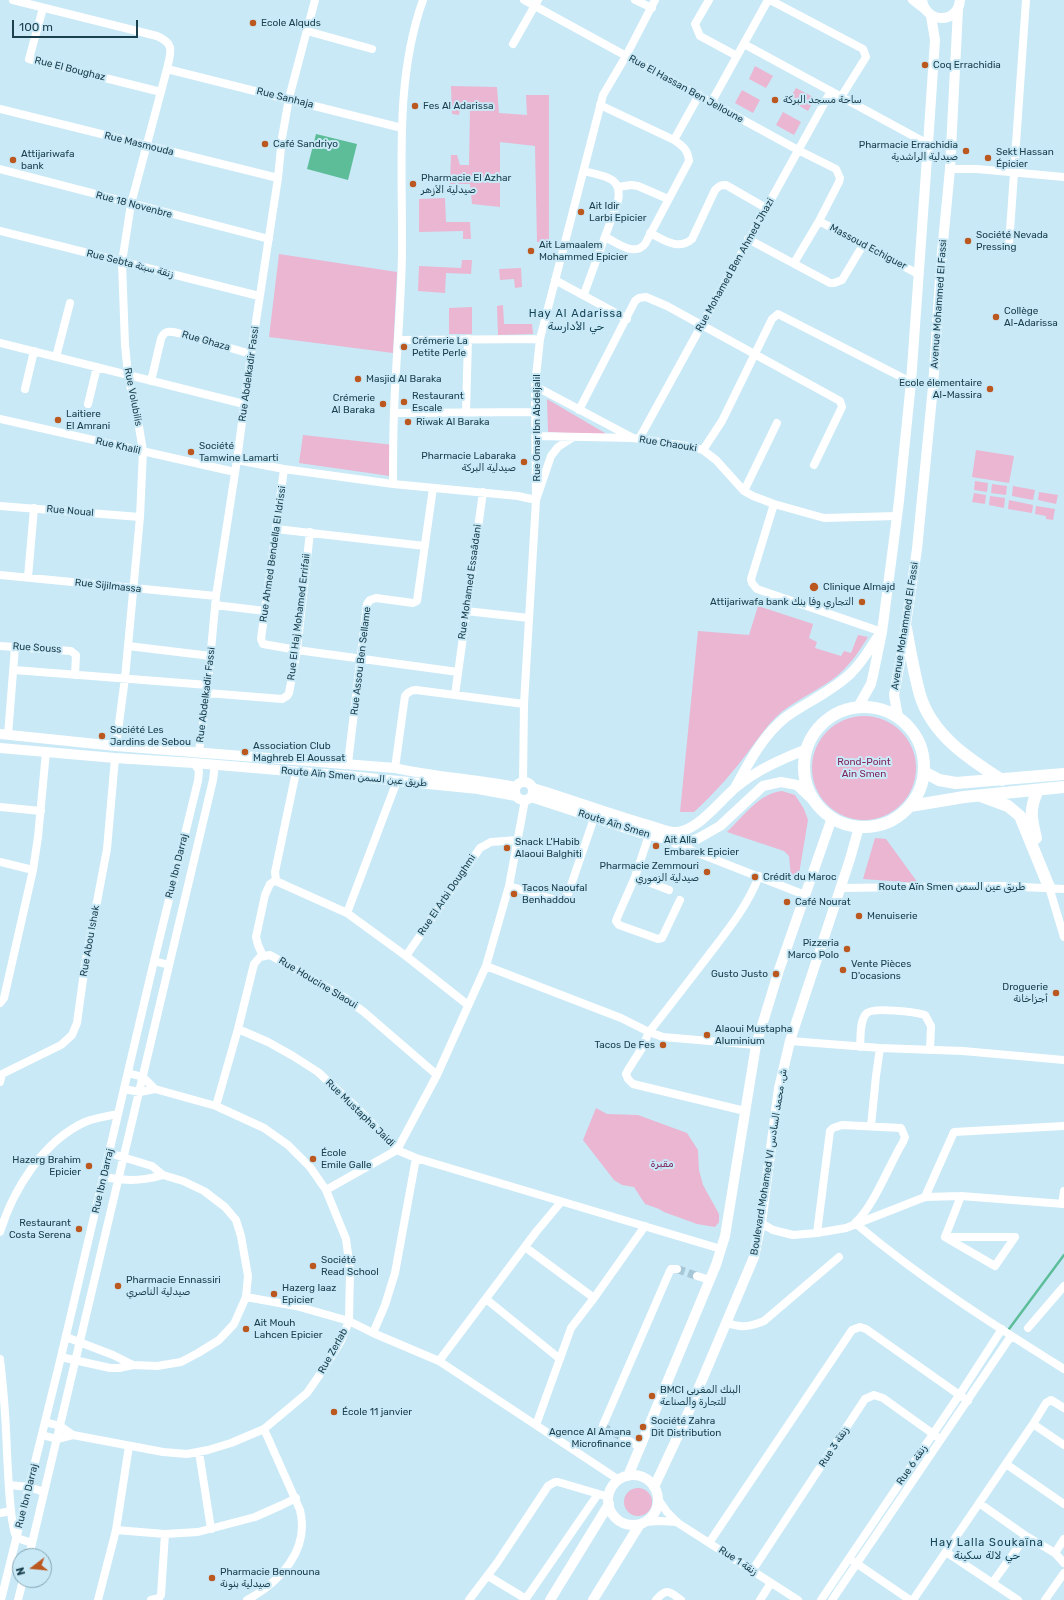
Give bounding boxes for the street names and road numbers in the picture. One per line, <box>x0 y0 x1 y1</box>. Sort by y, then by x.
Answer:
street label: Rue El Hassan Ben Jelloune <box>626 52 746 126</box>
street label: Rue El Boughaz <box>33 54 107 84</box>
street label: Rue Sanhaja <box>255 85 315 111</box>
street label: Rue Masmouda <box>103 130 175 158</box>
street label: Rue 18 Novenbre <box>95 189 173 221</box>
street label: Rue Mohamed Ben Ahmed Jhazi <box>693 196 777 334</box>
street label: Massoud Echiguer <box>828 222 908 272</box>
street label: Avenue Mohammed El Fassi <box>929 239 949 369</box>
street label: Rue Sebta زنقة سبتة <box>85 247 175 281</box>
street label: Rue Abdelkadir Fassi <box>236 326 262 422</box>
street label: Rue Ghaza <box>180 328 232 354</box>
street label: Rue Volubilis <box>121 367 145 427</box>
street label: Rue Omar Ibn Abdeljalil <box>531 374 543 482</box>
street label: Rue Chaouki <box>638 434 698 454</box>
street label: Rue Khalil <box>94 435 142 457</box>
street label: Rue Ahmed Bendella El Idrissi <box>257 485 289 623</box>
street label: Rue Noual <box>46 503 94 519</box>
street label: Rue Mohamed Essaâdani <box>456 524 484 640</box>
street label: Rue El Haj Mohamed Errifaii <box>285 553 313 681</box>
street label: Avenue Mohammed El Fassi <box>889 561 921 691</box>
street label: Rue Sijilmassa <box>74 577 142 595</box>
street label: Rue Assou Ben Sellame <box>348 606 374 716</box>
street label: Rue Souss <box>12 640 62 656</box>
street label: Rue Abdelkadir Fassi <box>194 647 218 743</box>
street label: Route Aïn Smen طريق عين السمن <box>280 765 428 789</box>
street label: Route Aïn Smen <box>577 807 651 841</box>
street label: Rue Ibn Darraj <box>163 833 191 899</box>
street label: Rue El Arbi Doughmi <box>415 852 479 938</box>
street label: Route Aïn Smen طريق عين السمن <box>879 881 1025 893</box>
street label: Rue Abou Ishak <box>78 904 102 978</box>
street label: Rue Houcine Slaoui <box>276 955 360 1011</box>
street label: Boulevard Mohamed VI ش. محمد السادس <box>748 1068 790 1256</box>
street label: Rue Mustapha Jaidi <box>323 1077 397 1149</box>
street label: Rue Ibn Darraj <box>90 1148 116 1214</box>
street label: Rue ZerIab <box>316 1326 350 1376</box>
street label: Rue 3 زنقة <box>817 1425 851 1469</box>
street label: Rue 6 زنقة <box>894 1443 930 1487</box>
street label: Rue Ibn Darraj <box>13 1463 41 1529</box>
street label: Rue 1 زنقة <box>716 1544 760 1578</box>

